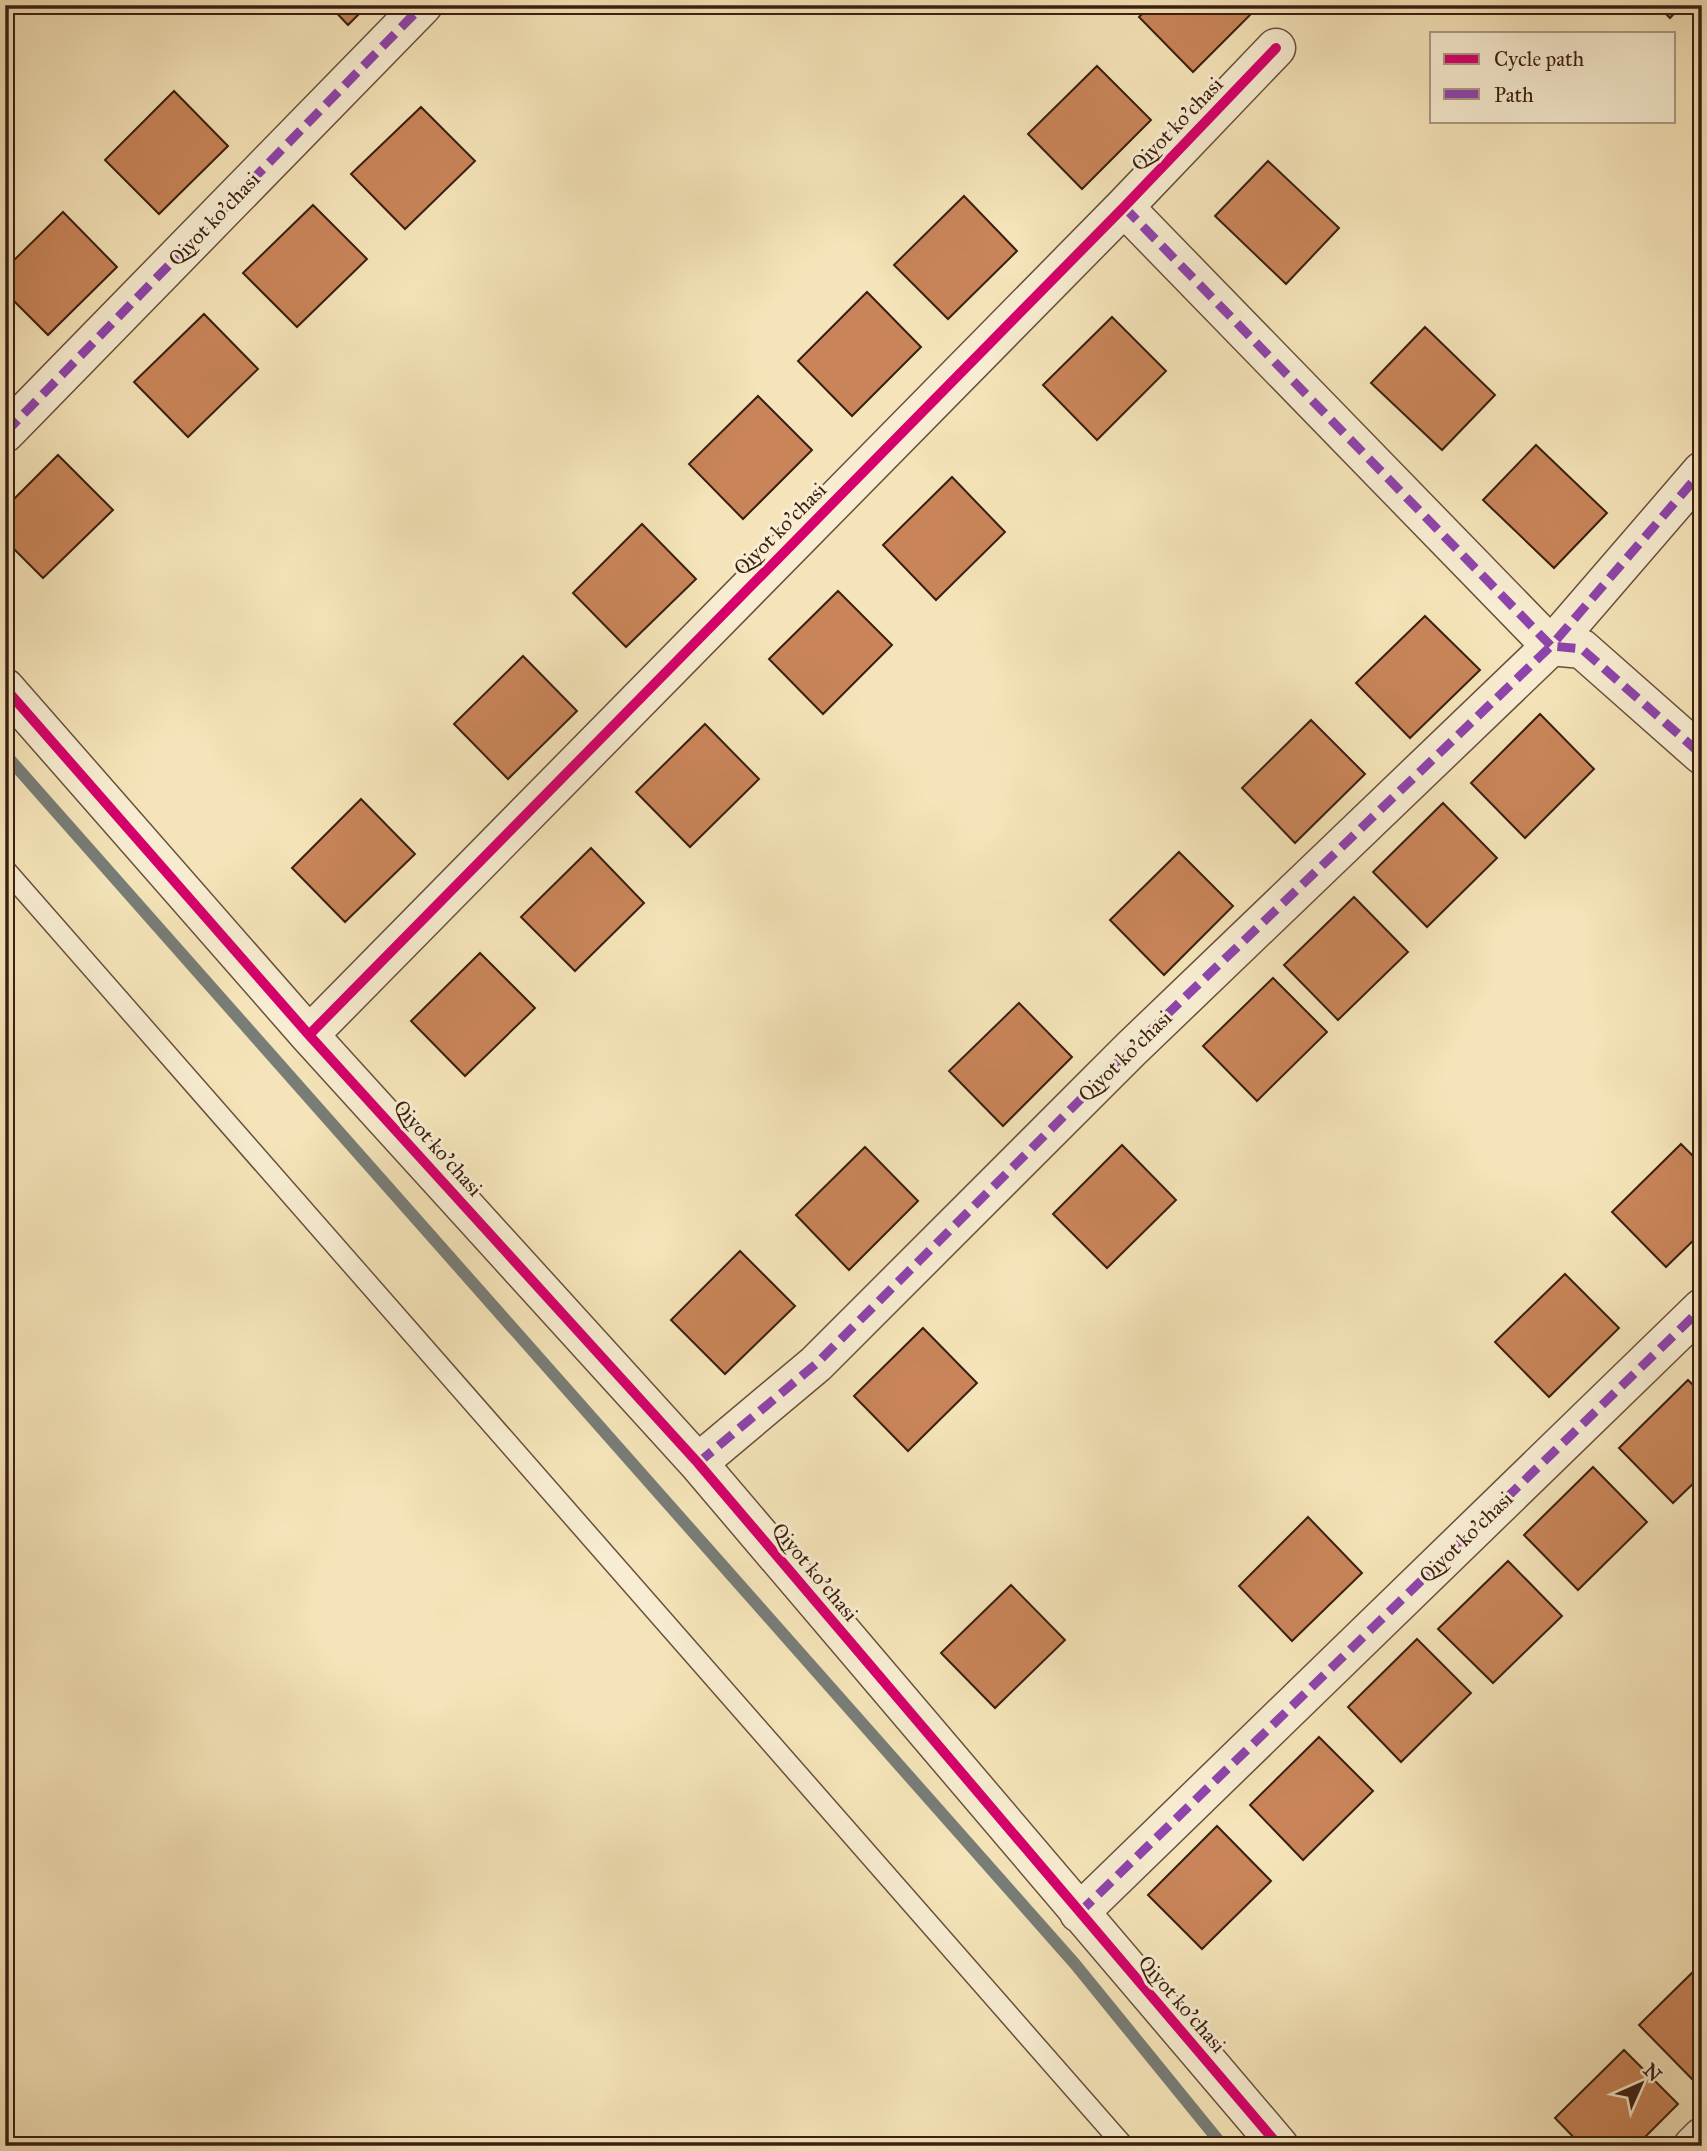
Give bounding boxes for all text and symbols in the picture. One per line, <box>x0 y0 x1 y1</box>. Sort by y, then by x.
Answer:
legend <box>1430 32 1676 122</box>
text: Cycle path <box>1494 46 1585 72</box>
street label: Qiyot ko'chasi <box>1126 71 1228 176</box>
text: Path <box>1494 82 1534 108</box>
street label: Qiyot ko'chasi <box>163 166 265 271</box>
street label: Qiyot ko'chasi <box>728 477 832 581</box>
street label: Qiyot ko'chasi <box>1073 1005 1178 1107</box>
street label: Qiyot ko'chasi <box>388 1094 488 1202</box>
street label: Qiyot ko'chasi <box>1414 1486 1519 1588</box>
street label: Qiyot ko'chasi <box>766 1517 864 1627</box>
street label: Qiyot ko'chasi <box>1133 1950 1232 2058</box>
north arrow <box>1606 2050 1676 2120</box>
text: N <box>1639 2058 1667 2086</box>

